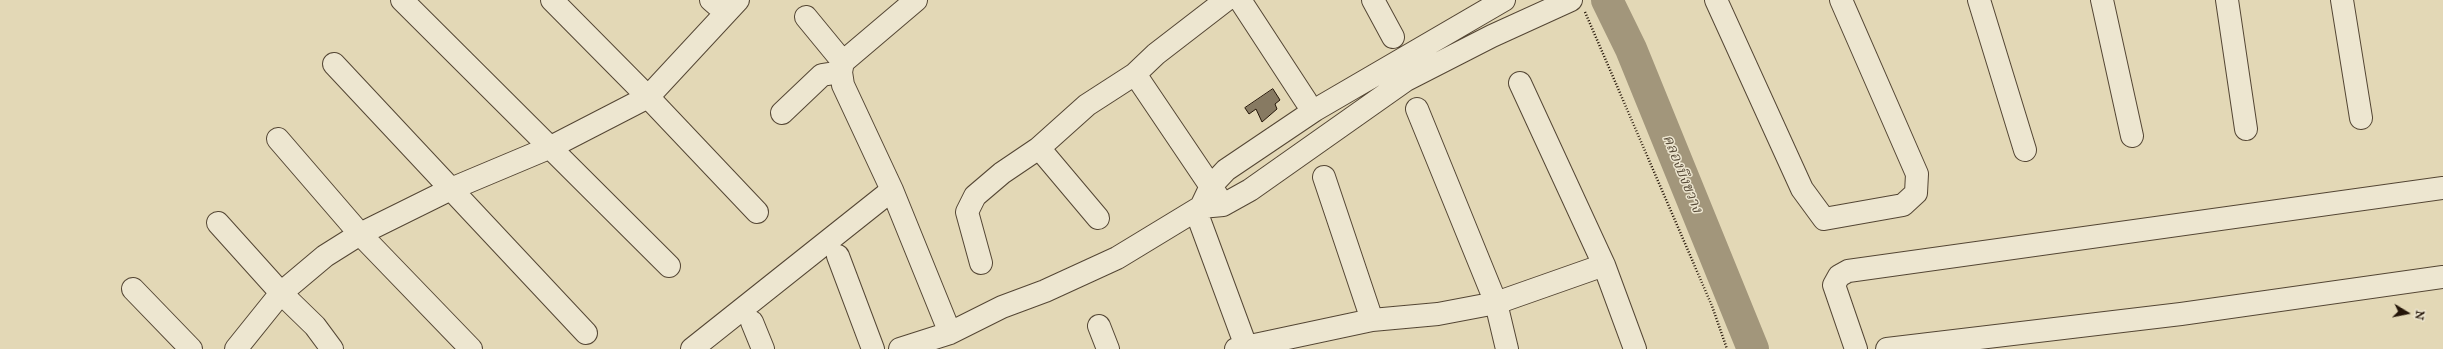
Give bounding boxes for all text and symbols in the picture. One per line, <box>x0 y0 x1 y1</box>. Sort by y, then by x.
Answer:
water label: คลองบึงขวาง <box>1658 132 1706 216</box>
north arrow <box>2387 293 2427 333</box>
text: N <box>2412 309 2427 321</box>

